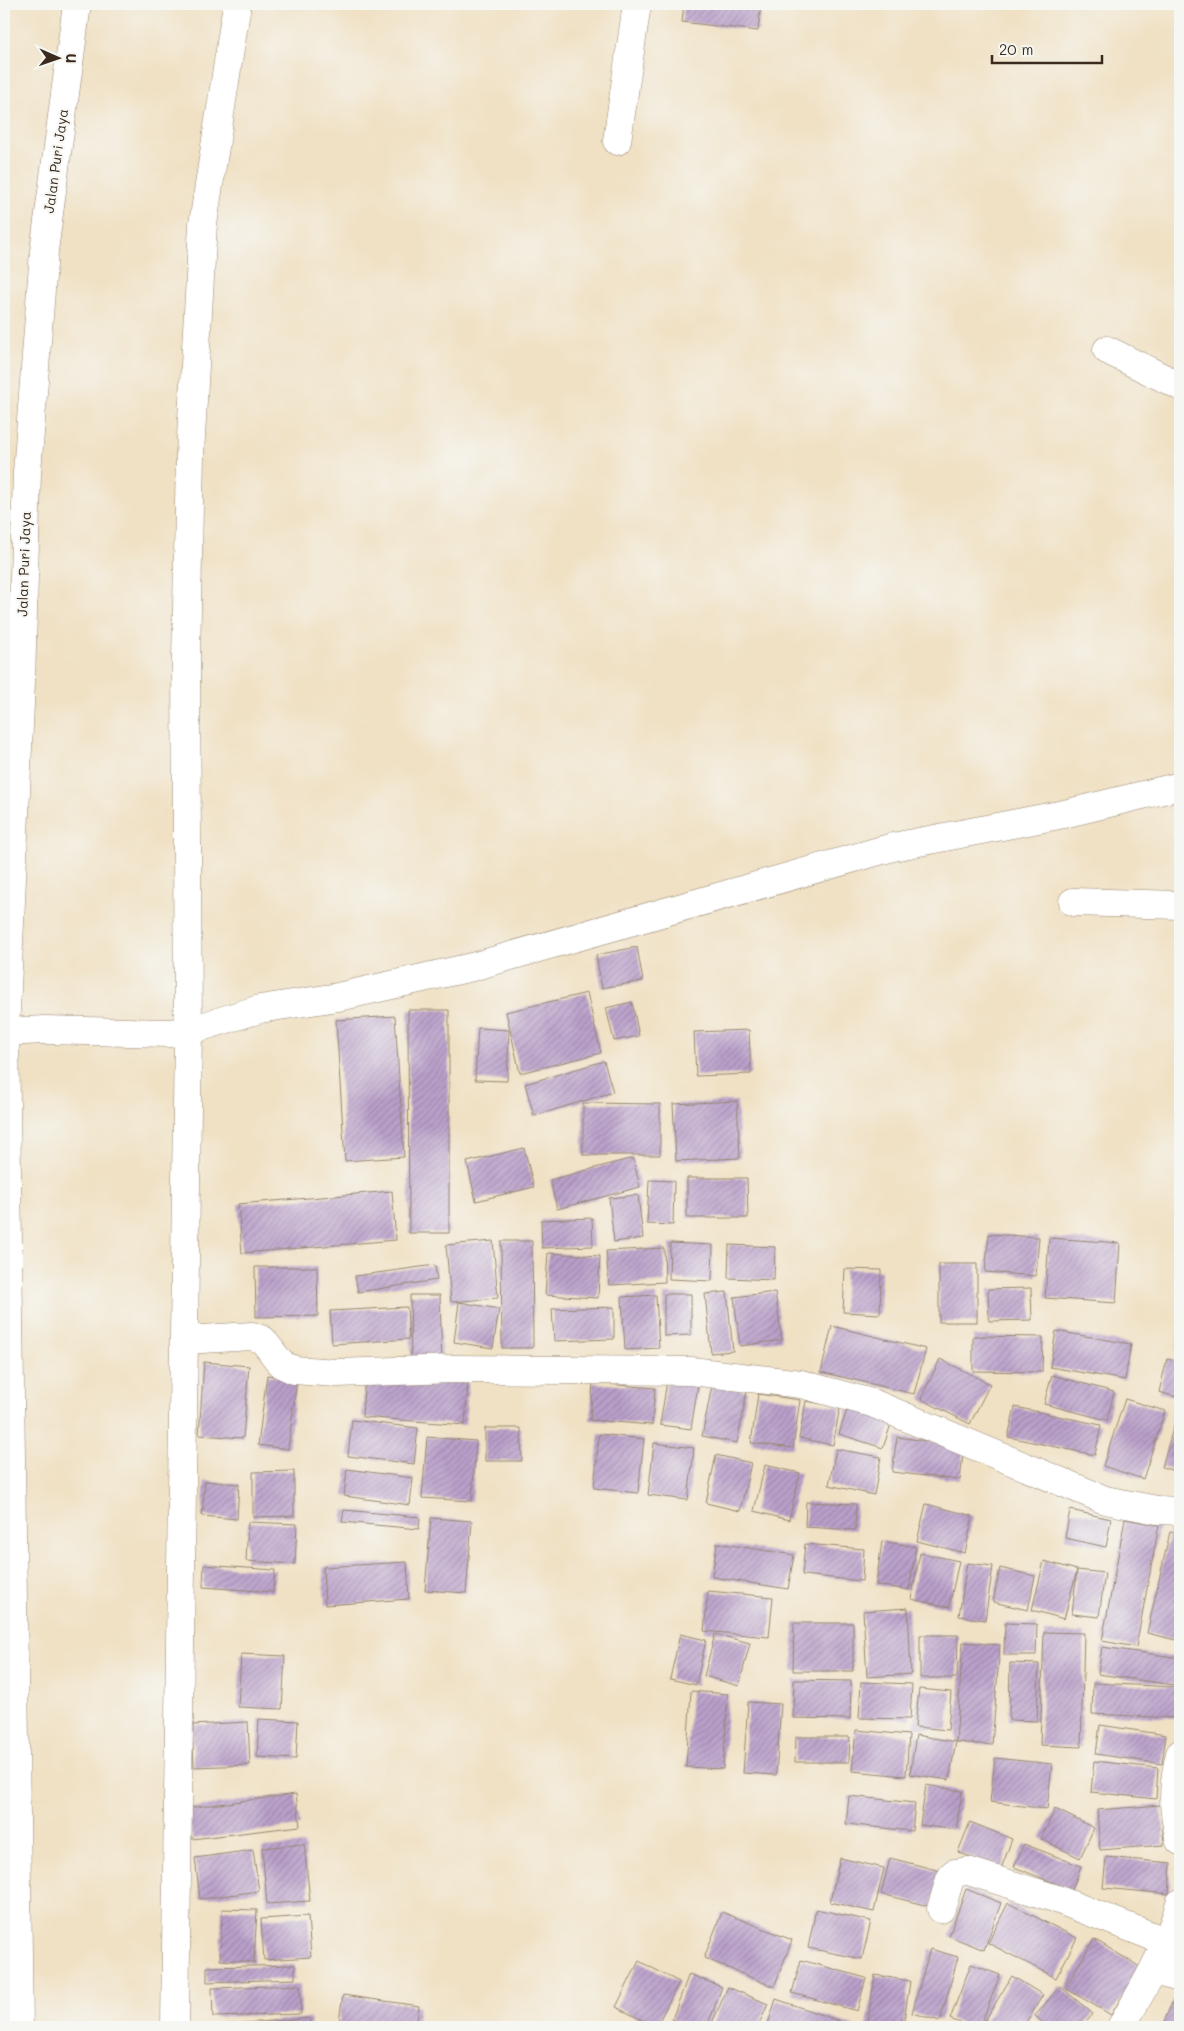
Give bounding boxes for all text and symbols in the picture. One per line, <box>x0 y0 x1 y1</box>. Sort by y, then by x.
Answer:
north arrow <box>32 32 82 82</box>
scale bar <box>992 32 1102 64</box>
text: 20 m <box>999 39 1033 59</box>
text: U <box>62 53 81 64</box>
street label: Jalan Puri Jaya <box>39 107 72 214</box>
street label: Jalan Puri Jaya <box>12 511 35 617</box>

